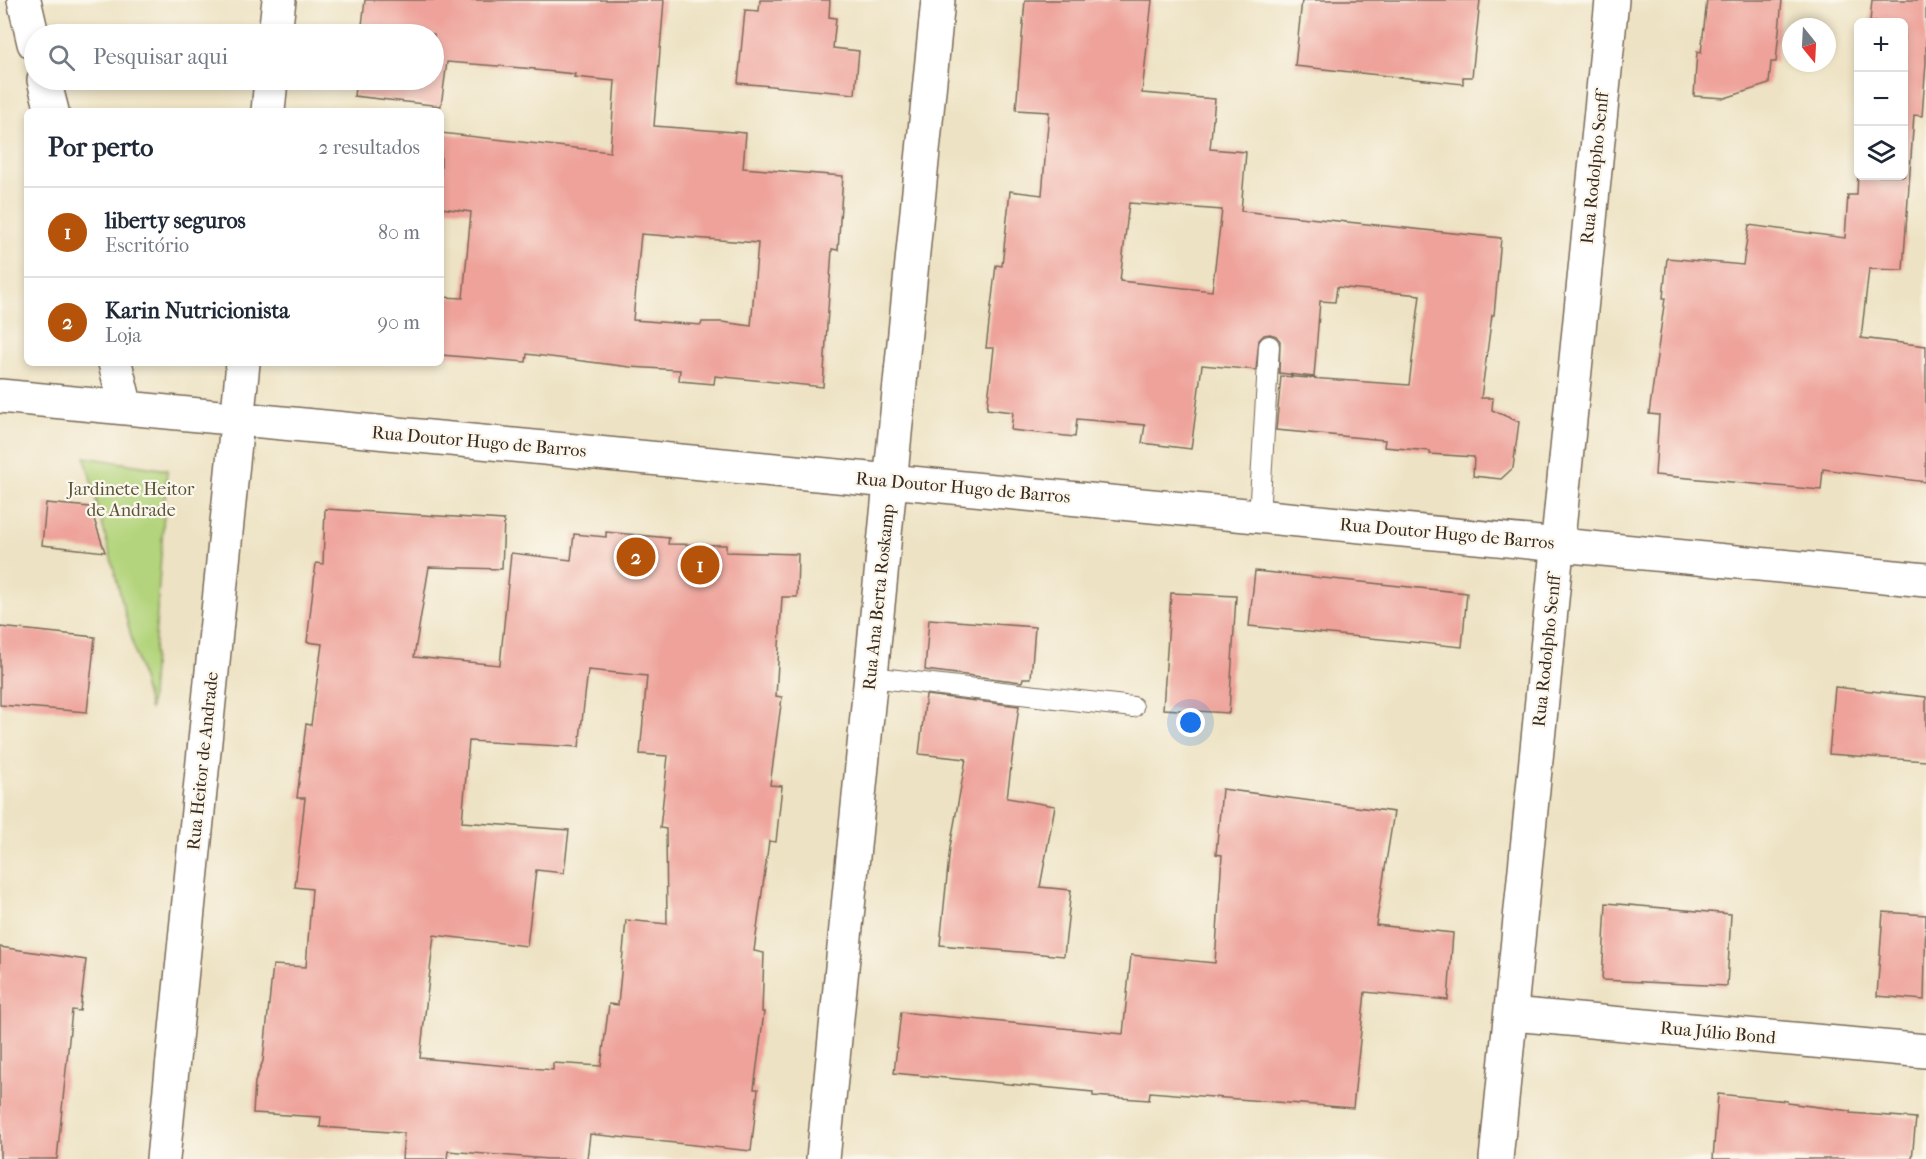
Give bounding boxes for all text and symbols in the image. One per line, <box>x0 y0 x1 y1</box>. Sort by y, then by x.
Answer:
north arrow <box>1782 18 1836 72</box>
map controls <box>1854 18 1908 180</box>
button: + <box>1854 18 1908 72</box>
search box <box>24 24 444 90</box>
icon: search <box>45 41 78 74</box>
text: Pesquisar aqui <box>93 44 228 70</box>
button: − <box>1854 72 1908 126</box>
street label: Rua Rodolpho Senff <box>1577 87 1614 245</box>
button: layers <box>1854 126 1908 180</box>
text: Por perto <box>48 132 153 163</box>
text: 2 resultados <box>318 136 420 159</box>
text: liberty seguros <box>105 208 246 234</box>
text: 1 <box>64 221 71 244</box>
text: 80 m <box>378 221 420 244</box>
text: Escritório <box>105 234 189 257</box>
text: Karin Nutricionista <box>105 298 289 324</box>
text: 2 <box>62 311 73 334</box>
text: 90 m <box>378 311 420 334</box>
text: Loja <box>105 324 142 347</box>
street label: Rua Doutor Hugo de Barros <box>371 422 587 462</box>
street label: Rua Doutor Hugo de Barros <box>855 468 1071 508</box>
park label: Jardinete Heitor de Andrade <box>66 479 195 521</box>
street label: Rua Ana Berta Roskamp <box>859 503 899 691</box>
street label: Rua Doutor Hugo de Barros <box>1339 514 1555 554</box>
pin: 2 <box>616 534 656 580</box>
pin: 1 <box>680 542 720 588</box>
street label: Rua Rodolpho Senff <box>1529 570 1566 728</box>
street label: Rua Heitor de Andrade <box>183 671 223 851</box>
your location <box>1176 708 1205 737</box>
street label: Rua Júlio Bond <box>1659 1017 1777 1049</box>

